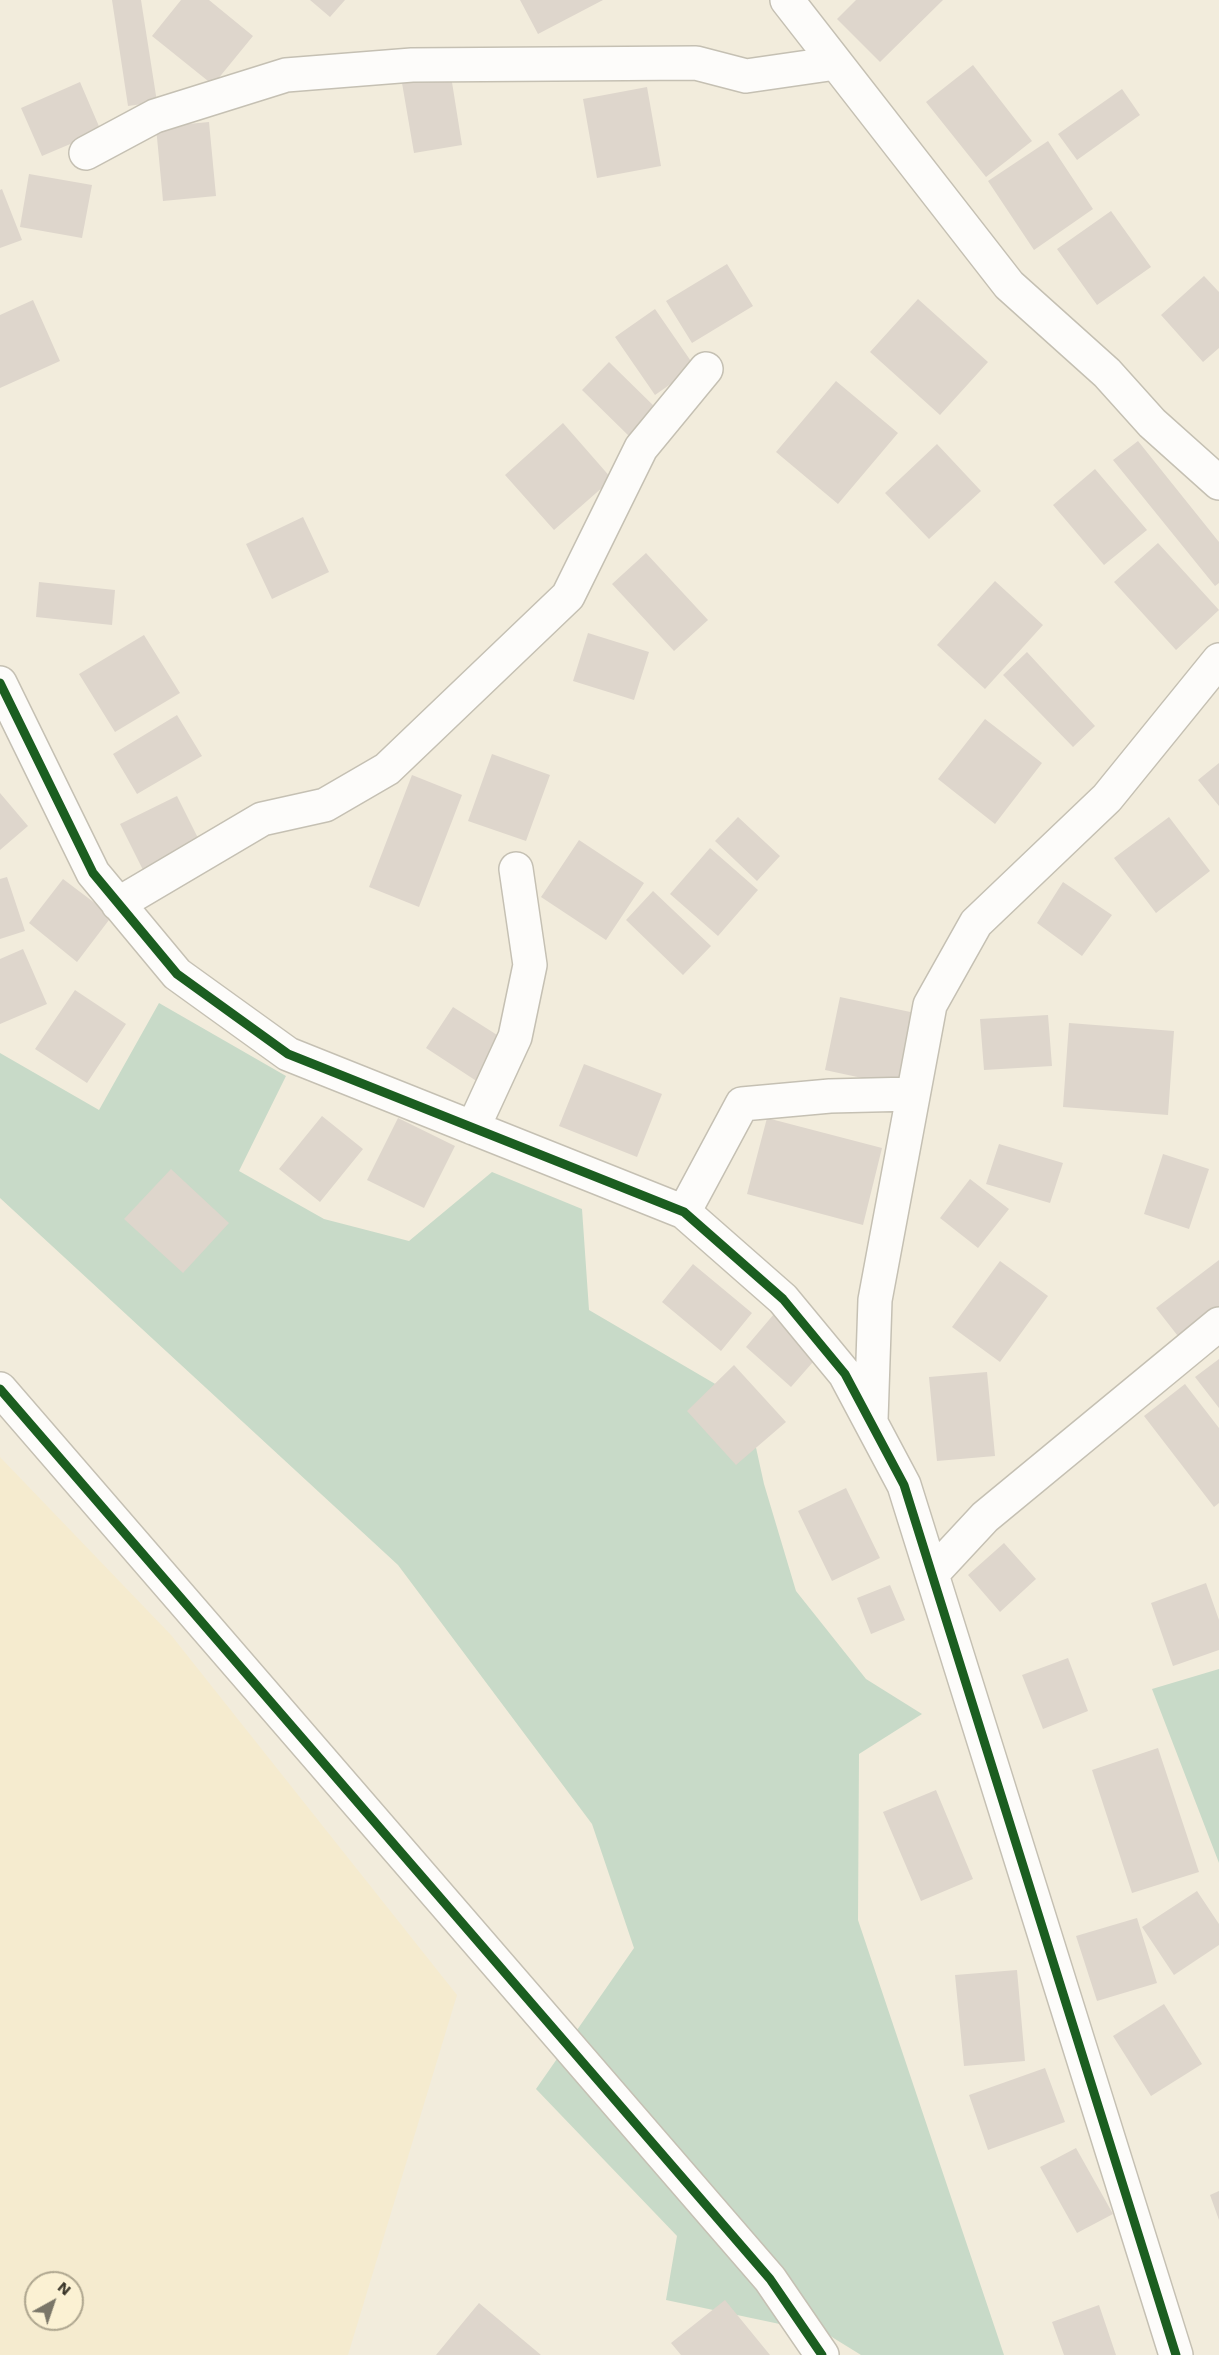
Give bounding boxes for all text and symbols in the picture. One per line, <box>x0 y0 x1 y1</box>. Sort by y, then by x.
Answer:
north arrow <box>24 2271 84 2331</box>
text: N <box>54 2277 75 2299</box>

